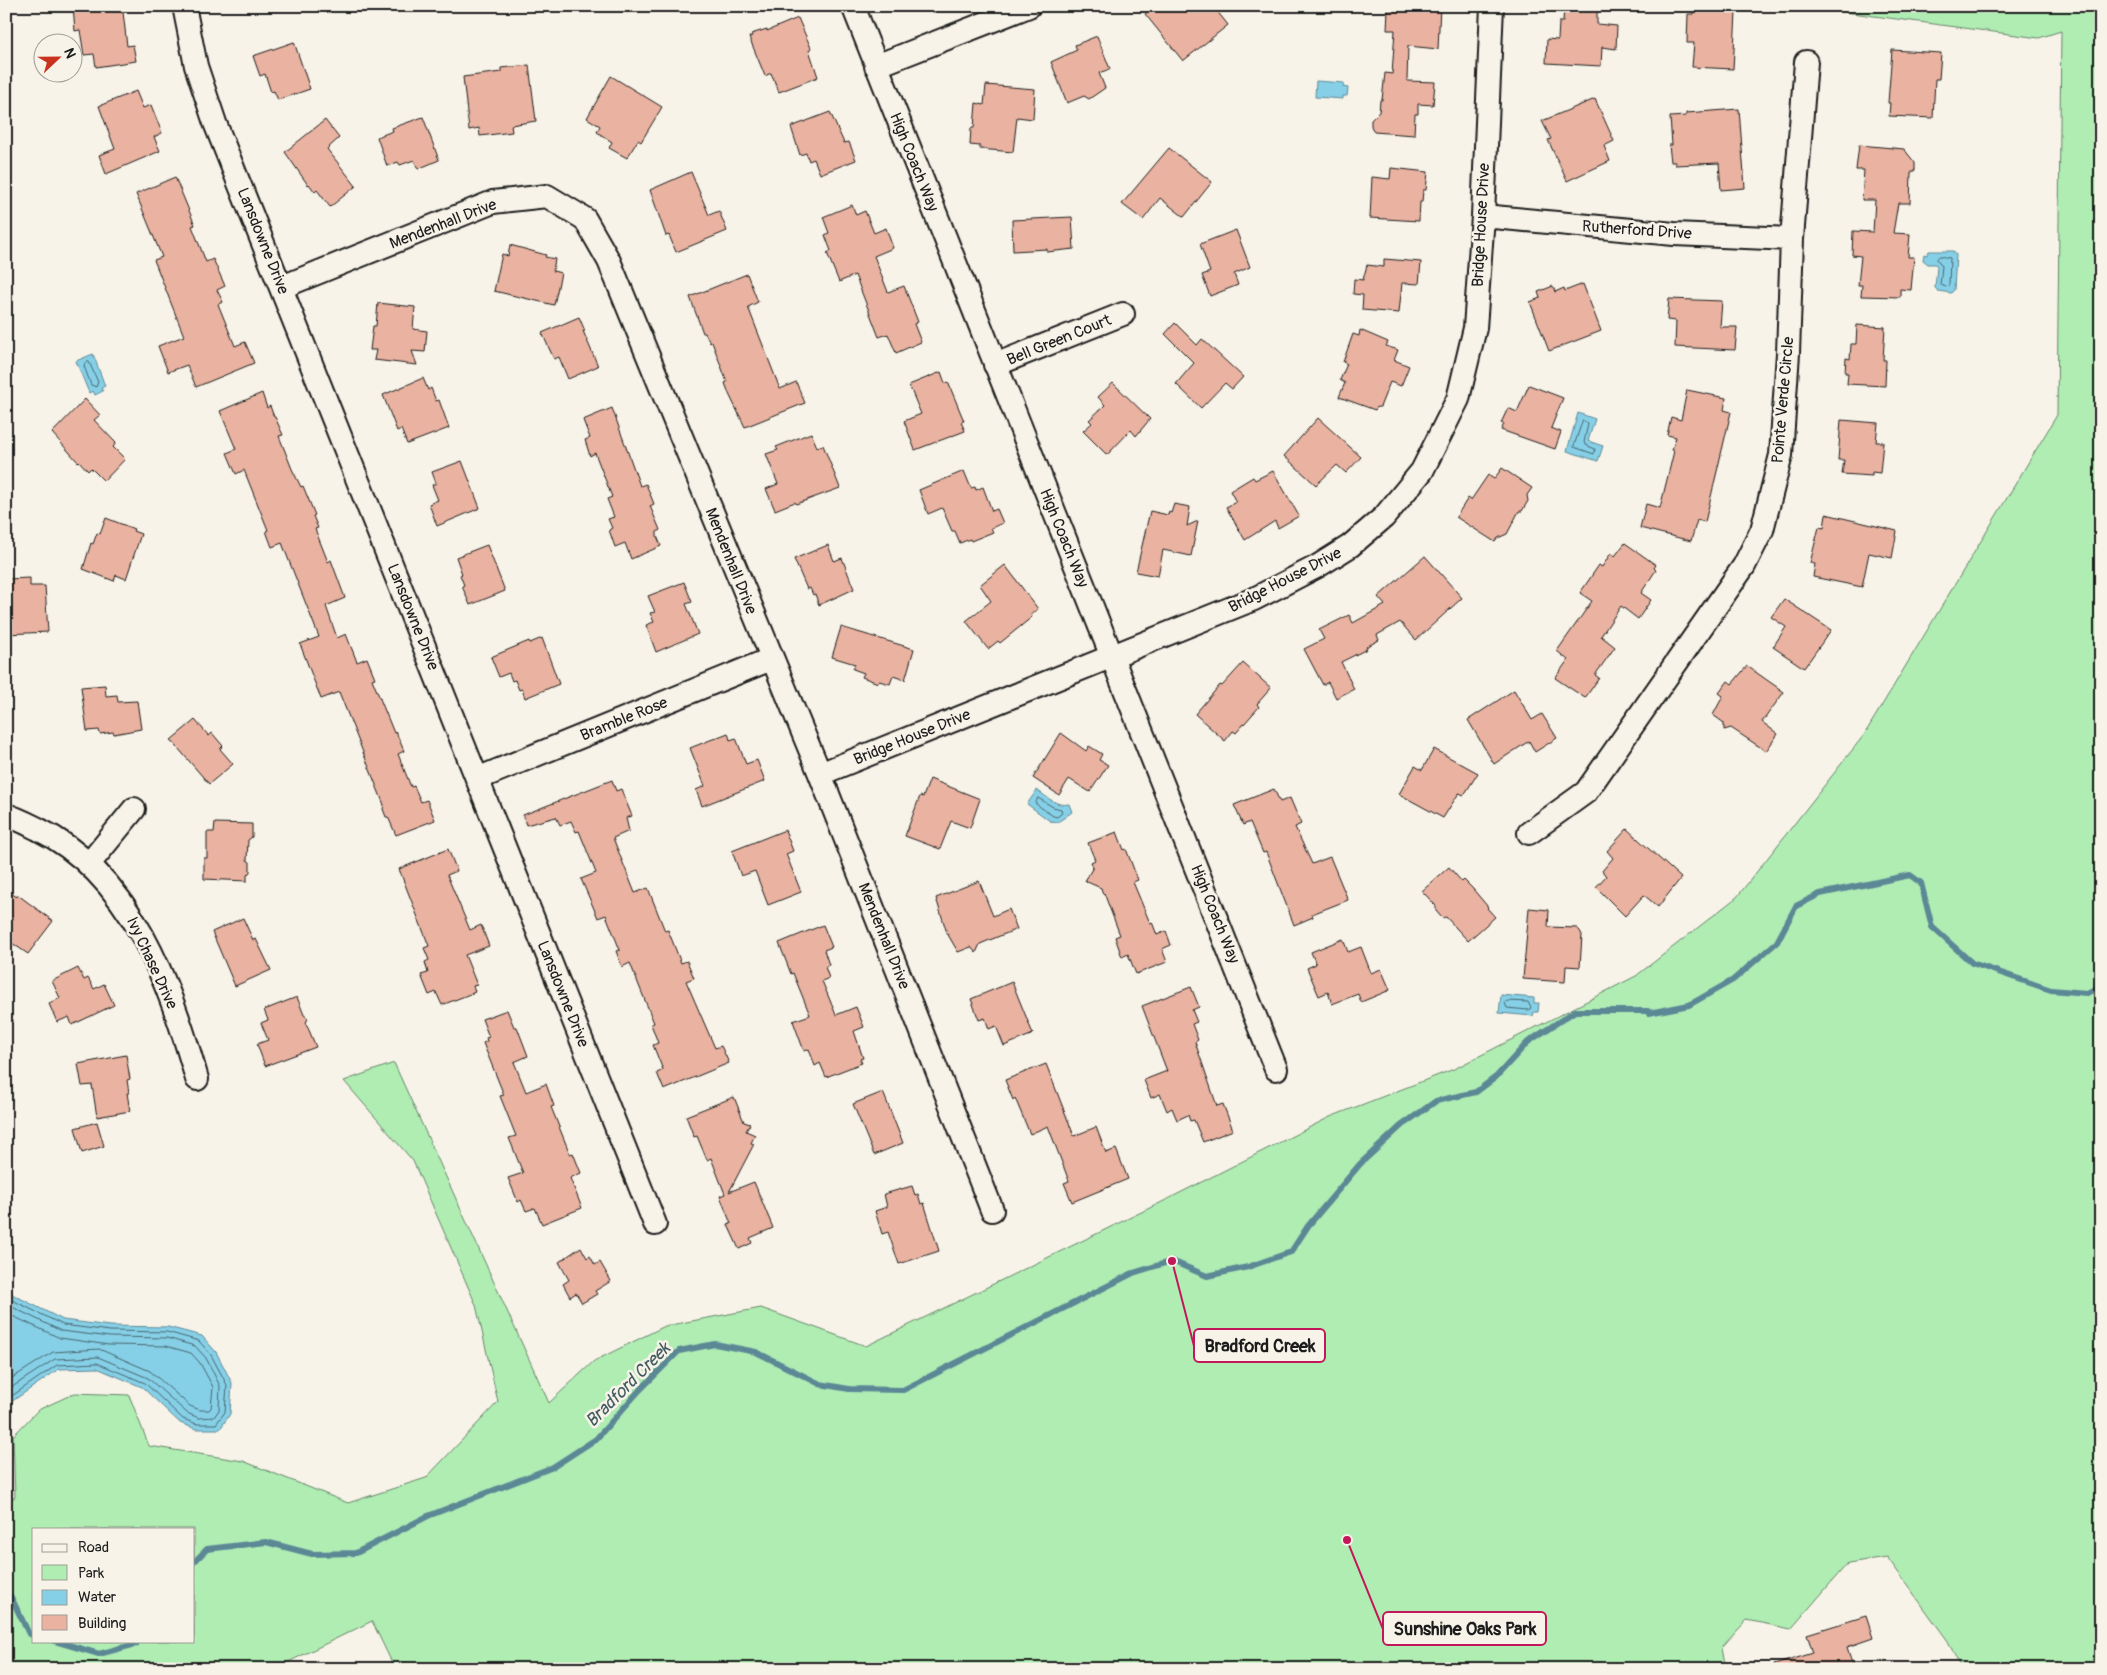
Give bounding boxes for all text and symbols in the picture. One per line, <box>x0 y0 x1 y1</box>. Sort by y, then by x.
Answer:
north arrow <box>32 32 82 82</box>
text: N <box>60 46 79 61</box>
street label: High Coach Way <box>885 110 943 215</box>
street label: Bridge House Drive <box>1468 162 1494 288</box>
street label: Lansdowne Drive <box>233 185 294 297</box>
street label: Mendenhall Drive <box>387 194 499 254</box>
street label: Rutherford Drive <box>1582 216 1693 244</box>
street label: Bell Green Court <box>1004 310 1115 370</box>
street label: Pointe Verde Circle <box>1767 336 1799 464</box>
street label: High Coach Way <box>1035 486 1093 591</box>
street label: Mendenhall Drive <box>701 505 761 617</box>
street label: Bridge House Drive <box>1225 543 1345 617</box>
street label: Lansdowne Drive <box>383 561 444 673</box>
street label: Bramble Rose <box>577 692 671 746</box>
street label: Bridge House Drive <box>851 704 973 770</box>
street label: High Coach Way <box>1186 862 1244 967</box>
street label: Mendenhall Drive <box>854 880 914 992</box>
street label: Ivy Chase Drive <box>122 914 182 1012</box>
street label: Lansdowne Drive <box>533 938 594 1050</box>
callout: Bradford Creek <box>1194 1329 1325 1362</box>
text: Bradford Creek <box>1205 1335 1316 1358</box>
water label: Bradford Creek <box>581 1337 676 1432</box>
legend <box>32 1528 195 1642</box>
text: Road <box>78 1538 109 1557</box>
text: Park <box>78 1564 105 1583</box>
text: Water <box>78 1588 117 1607</box>
callout: Sunshine Oaks Park <box>1383 1612 1546 1645</box>
text: Building <box>78 1614 126 1633</box>
text: Sunshine Oaks Park <box>1394 1618 1537 1641</box>

